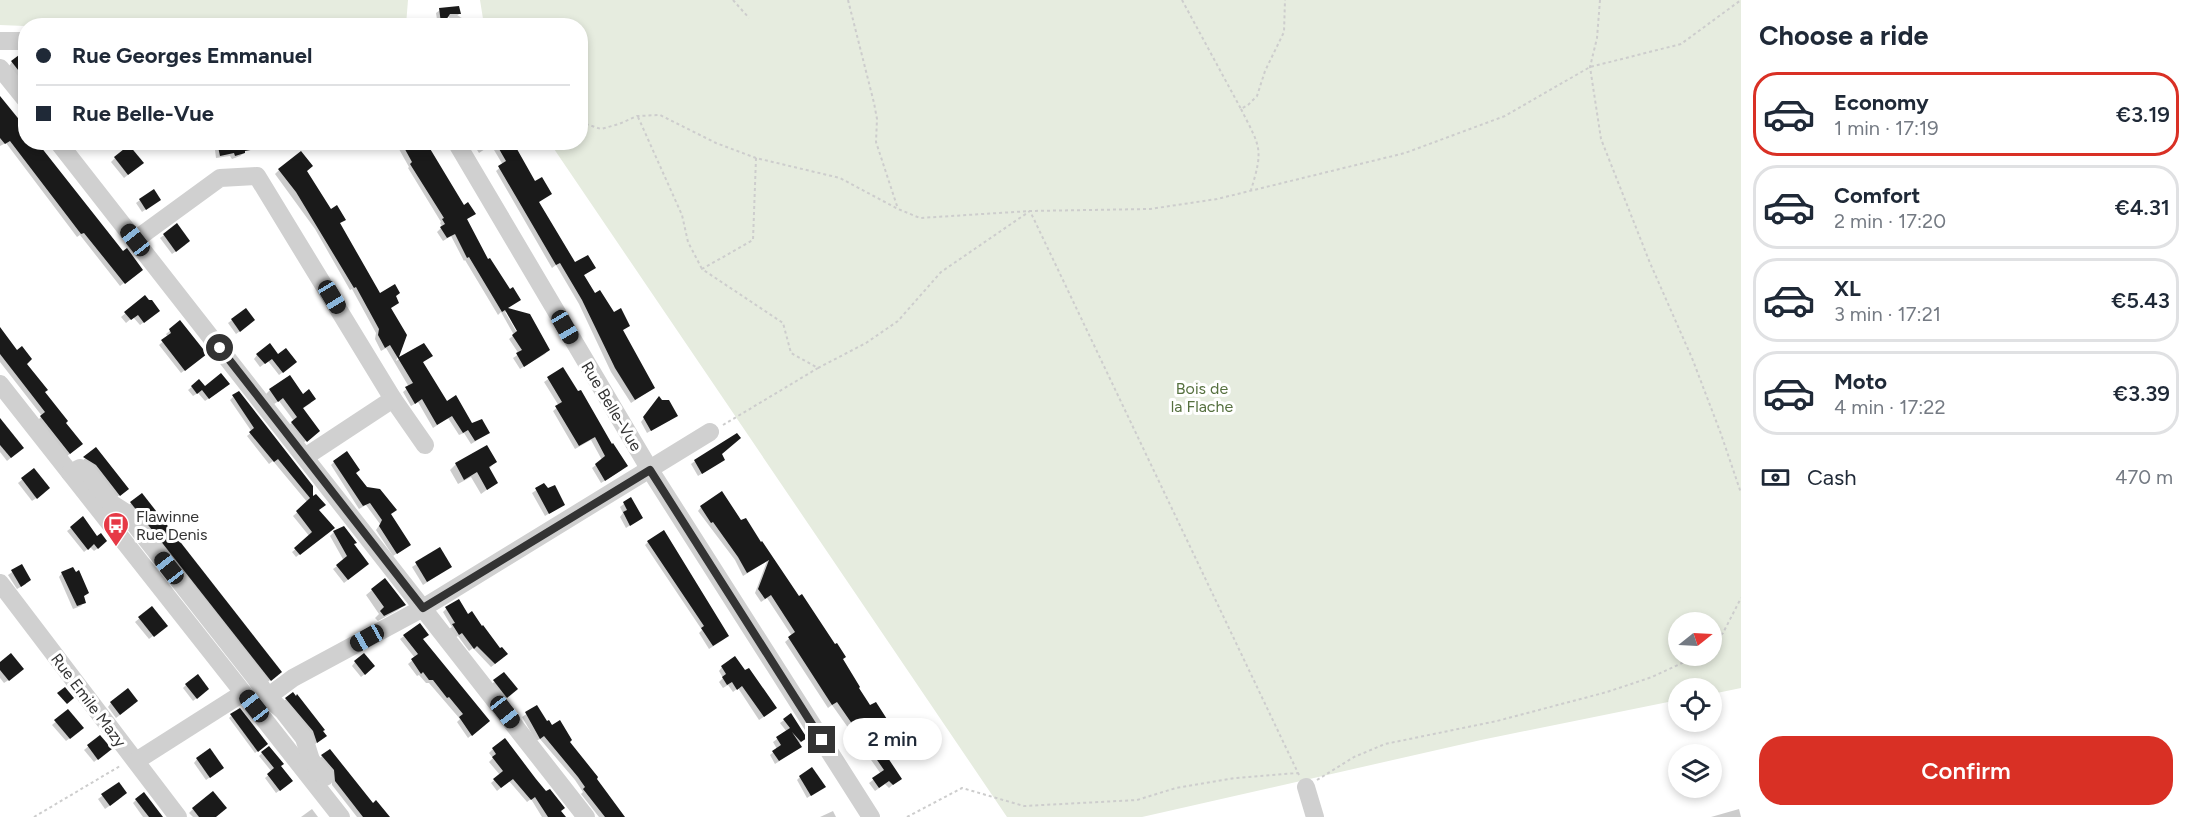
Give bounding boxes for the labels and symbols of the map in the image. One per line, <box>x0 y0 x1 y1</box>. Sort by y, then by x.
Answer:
car <box>117 220 153 260</box>
car <box>315 277 349 317</box>
car <box>548 307 582 347</box>
route start <box>206 334 233 361</box>
street label: Rue Belle-Vue <box>577 358 646 455</box>
park label: Bois de la Flache <box>1171 379 1233 416</box>
place label: Flawinne Rue Denis <box>136 507 207 544</box>
bus stop icon: Flawinne Rue Denis <box>101 510 131 548</box>
car <box>151 548 187 588</box>
north arrow <box>1668 612 1722 666</box>
car <box>347 621 387 655</box>
street label: Rue Emile Mazy <box>47 650 130 751</box>
car <box>236 686 272 726</box>
car <box>487 692 523 732</box>
callout: 2 min <box>843 719 942 761</box>
route end <box>808 726 835 753</box>

